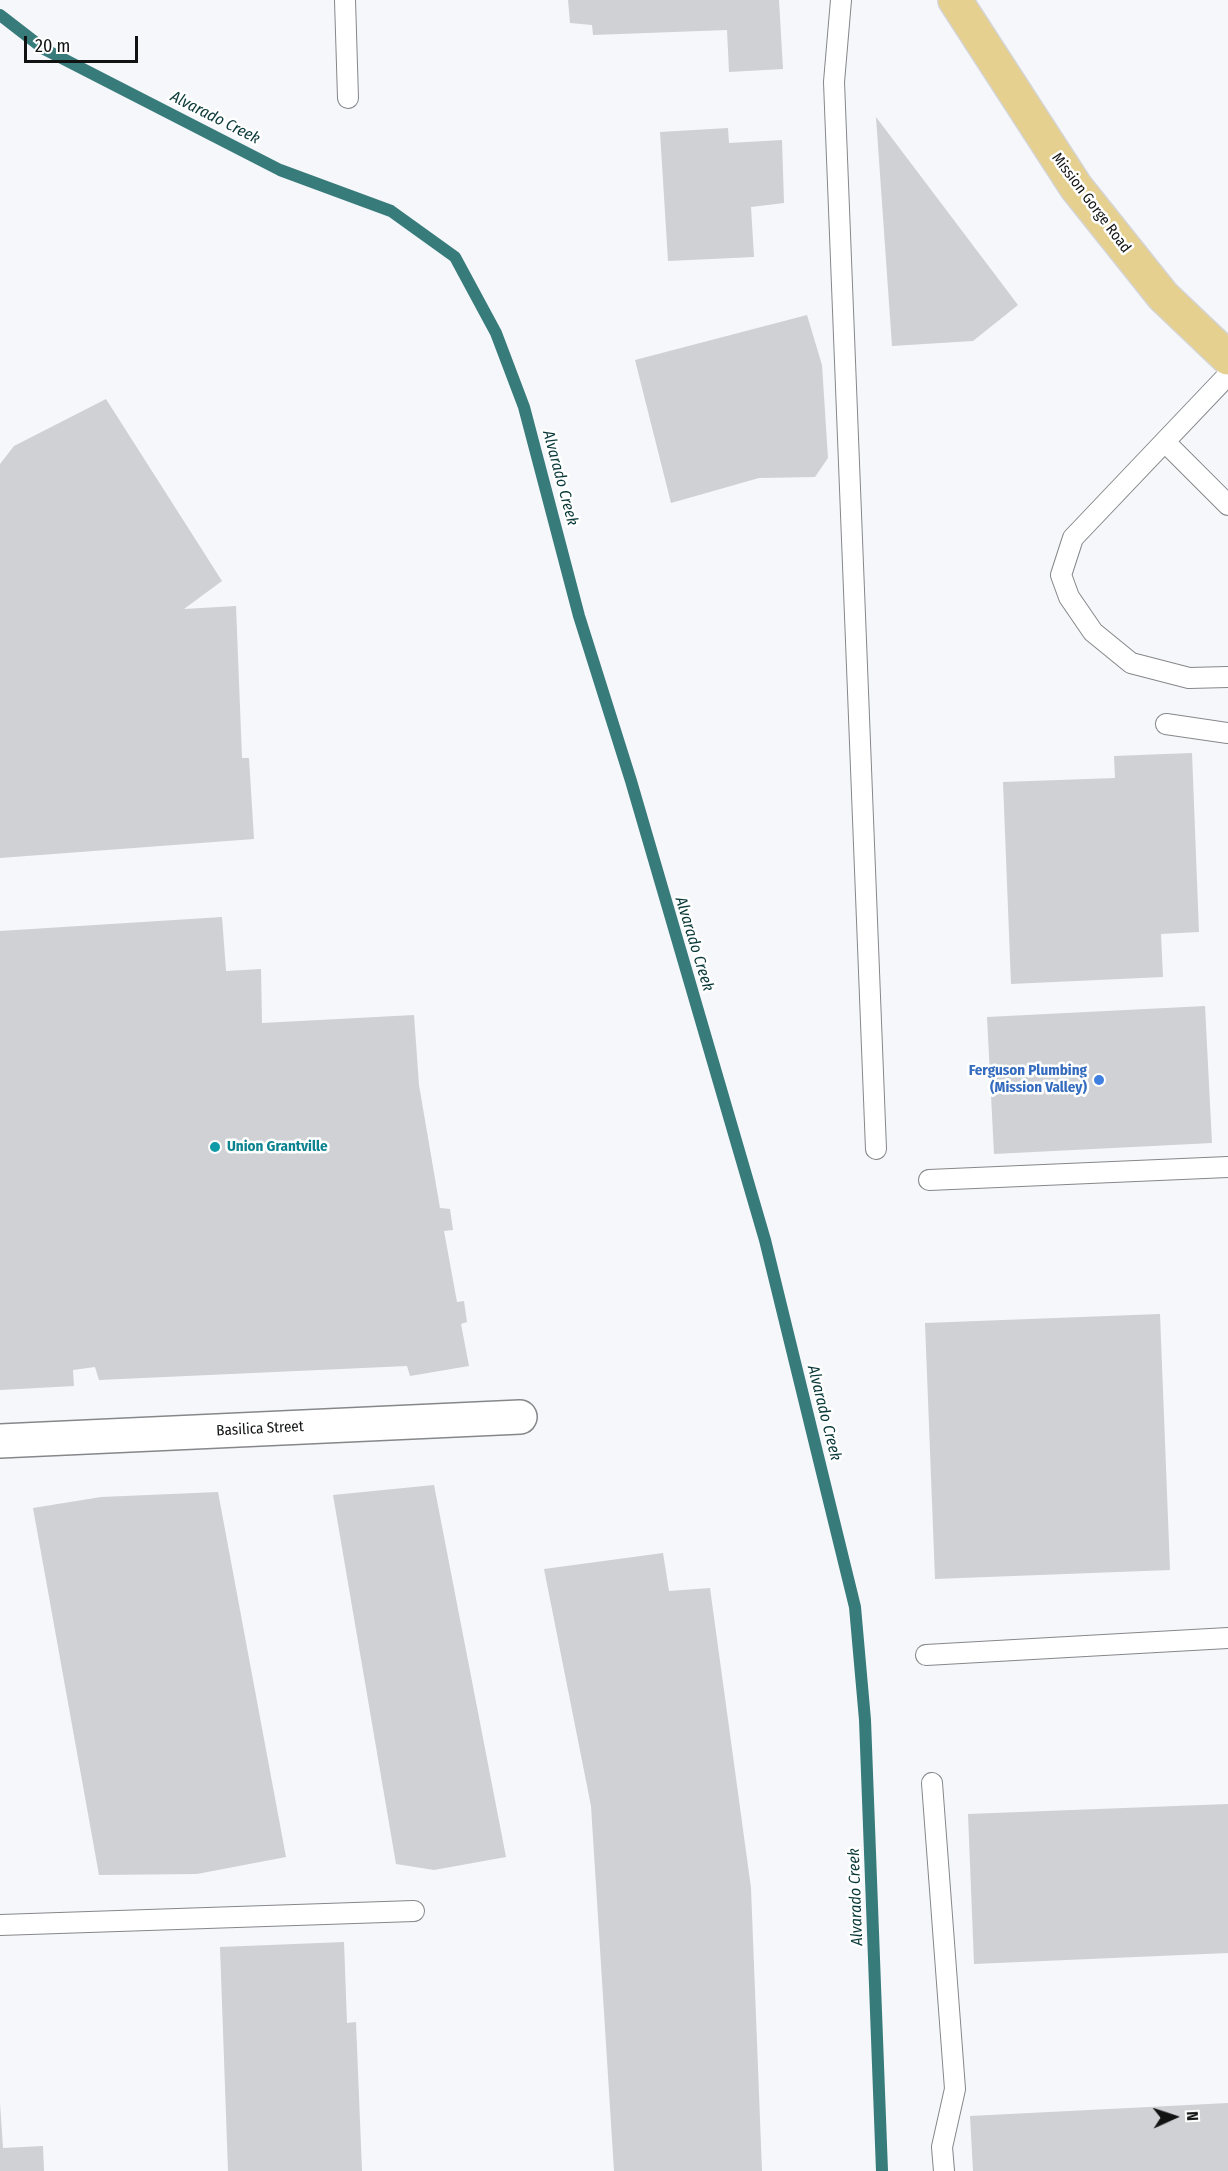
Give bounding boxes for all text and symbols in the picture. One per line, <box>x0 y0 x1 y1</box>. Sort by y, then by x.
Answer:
scale bar <box>27 24 141 62</box>
text: 20 m <box>35 35 70 57</box>
water label: Alvarado Creek <box>167 87 263 149</box>
street label: Mission Gorge Road <box>1048 149 1134 257</box>
water label: Alvarado Creek <box>538 428 582 528</box>
water label: Alvarado Creek <box>671 895 717 993</box>
place label: Ferguson Plumbing (Mission Valley) <box>969 1062 1087 1097</box>
marker: Ferguson Plumbing (Mission Valley) <box>1092 1073 1106 1087</box>
place label: Union Grantville <box>227 1138 328 1156</box>
marker: Union Grantville <box>208 1140 222 1154</box>
water label: Alvarado Creek <box>803 1363 845 1463</box>
street label: Basilica Street <box>216 1418 304 1440</box>
water label: Alvarado Creek <box>845 1848 867 1946</box>
north arrow <box>1144 2087 1204 2147</box>
text: N <box>1183 2111 1202 2121</box>

